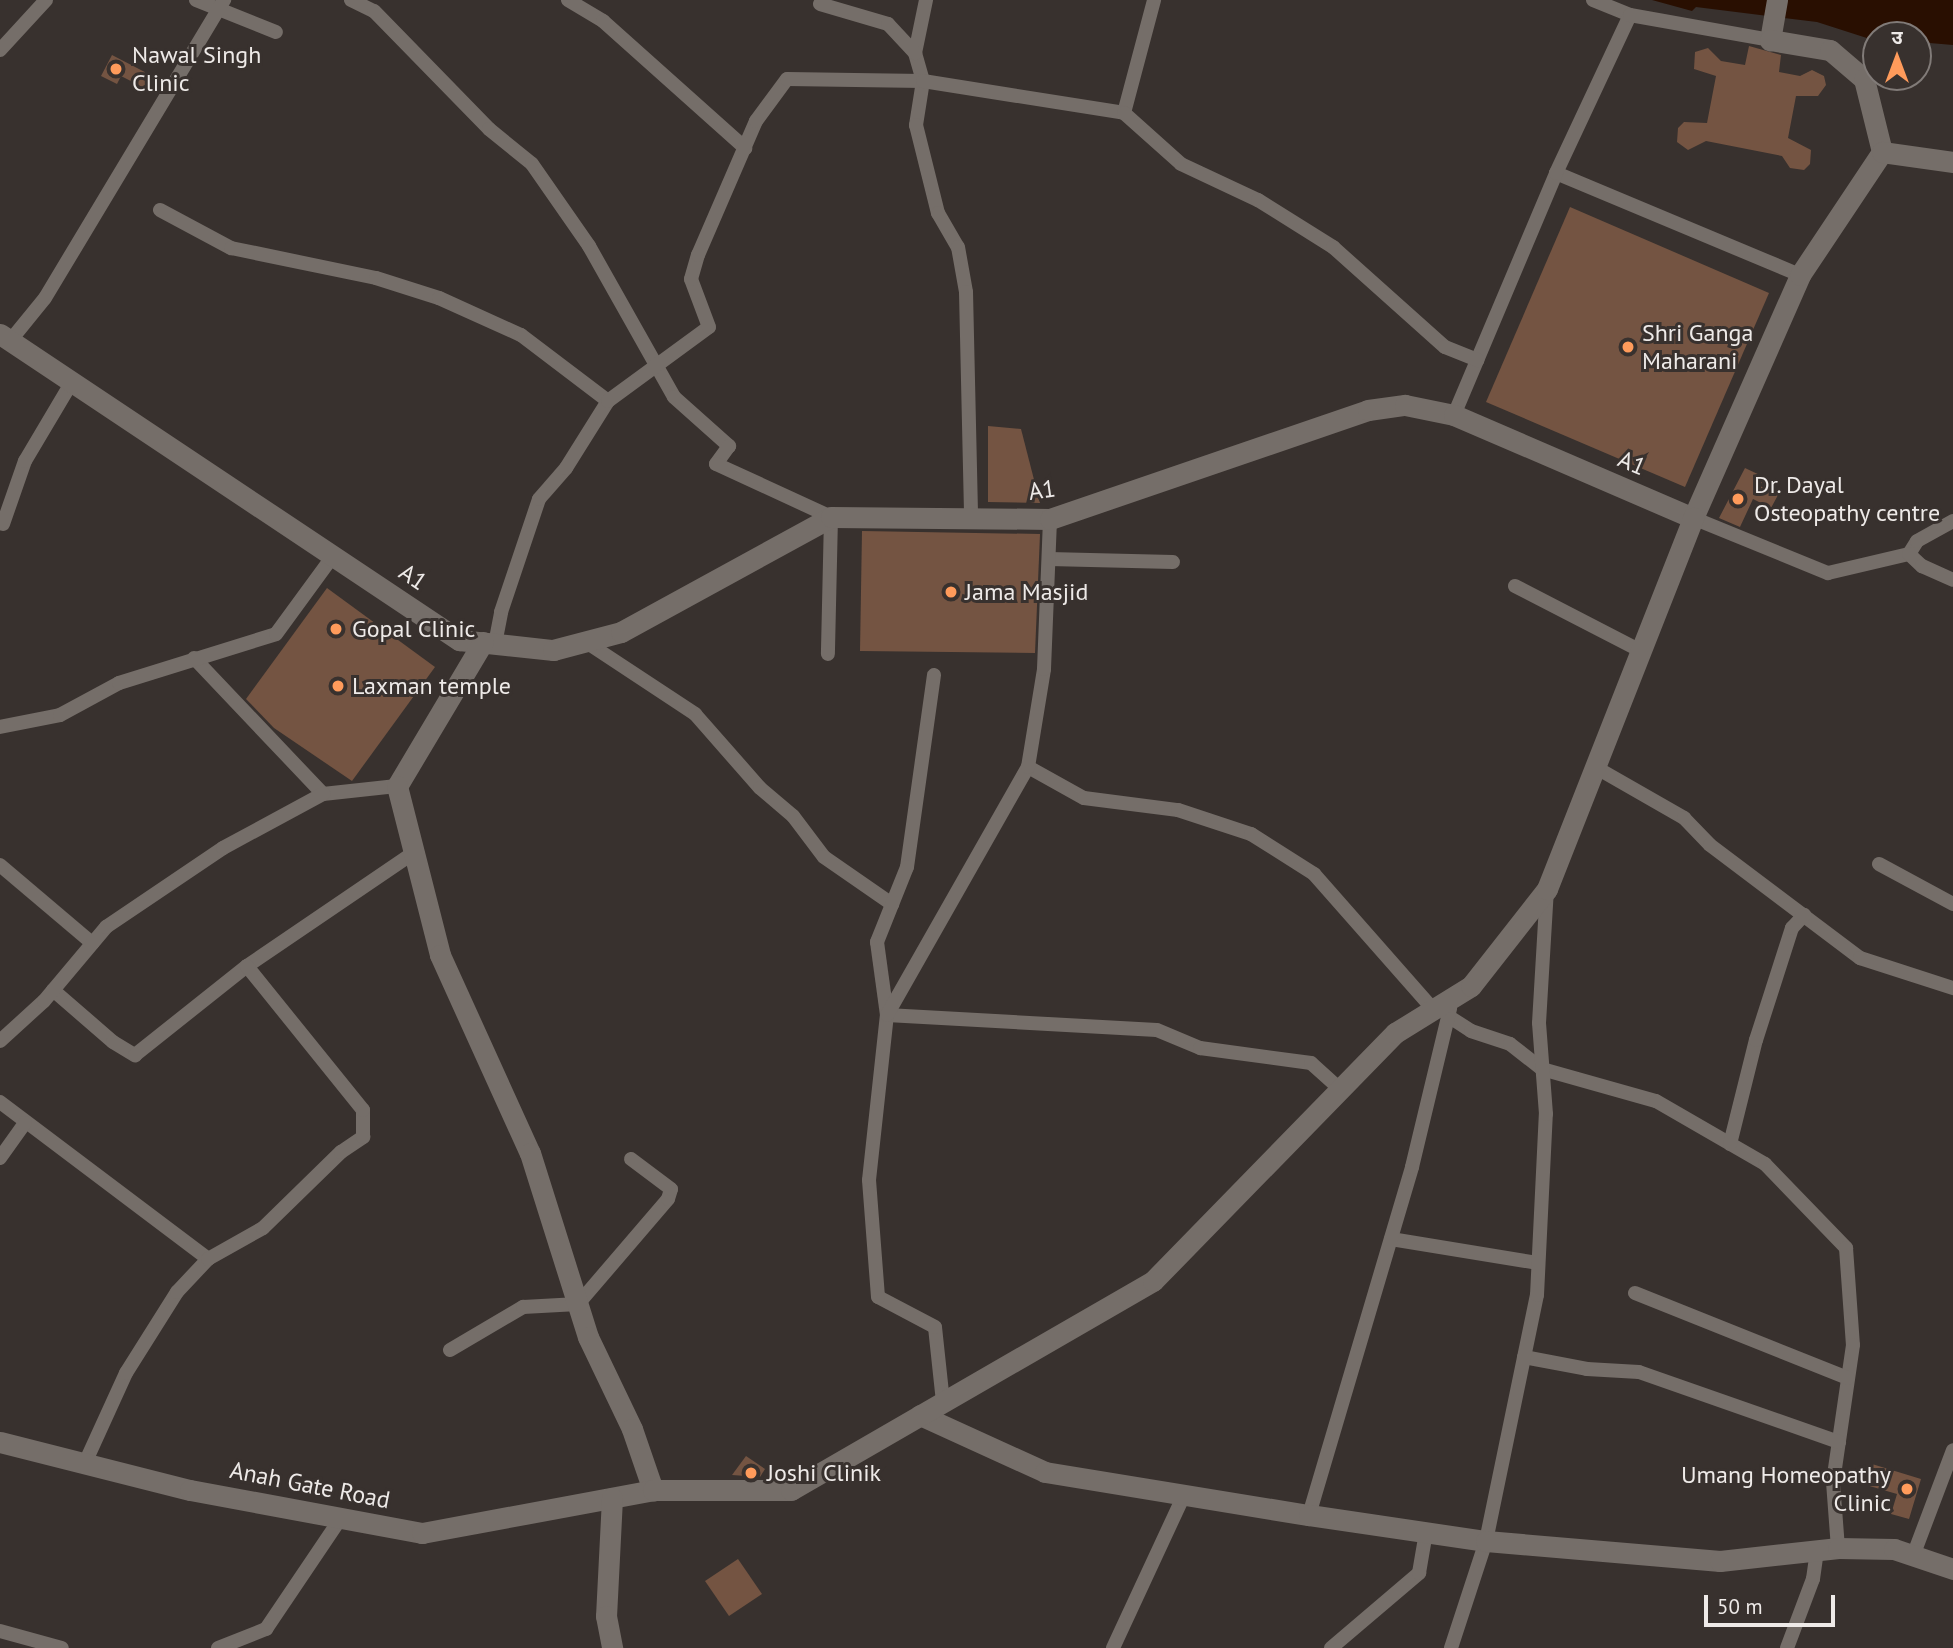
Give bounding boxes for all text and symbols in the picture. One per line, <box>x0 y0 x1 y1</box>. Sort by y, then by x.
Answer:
north arrow <box>1862 21 1932 91</box>
text: उ <box>1891 25 1903 49</box>
place label: Nawal Singh Clinic <box>132 41 261 97</box>
marker: Nawal Singh Clinic <box>106 59 126 79</box>
place label: Shri Ganga Maharani <box>1642 319 1753 375</box>
marker: Shri Ganga Maharani <box>1620 339 1636 355</box>
street label: A1 <box>1614 444 1650 482</box>
place label: Dr. Dayal Osteopathy centre <box>1754 471 1941 527</box>
street label: A1 <box>1027 474 1057 506</box>
marker: Dr. Dayal Osteopathy centre <box>1728 489 1748 509</box>
street label: A1 <box>394 557 432 597</box>
place label: Jama Masjid <box>965 578 1088 606</box>
marker: Jama Masjid <box>943 584 959 600</box>
place label: Gopal Clinic <box>352 615 475 643</box>
marker: Gopal Clinic <box>326 619 346 639</box>
place label: Laxman temple <box>352 672 511 700</box>
marker: Laxman temple <box>330 678 346 694</box>
street label: Anah Gate Road <box>228 1455 392 1515</box>
place label: Joshi Clinik <box>767 1459 881 1487</box>
place label: Umang Homeopathy Clinic <box>1681 1461 1891 1517</box>
marker: Joshi Clinik <box>741 1463 761 1483</box>
marker: Umang Homeopathy Clinic <box>1897 1479 1917 1499</box>
scale bar <box>1708 1582 1839 1626</box>
text: 50 m <box>1717 1593 1763 1620</box>

